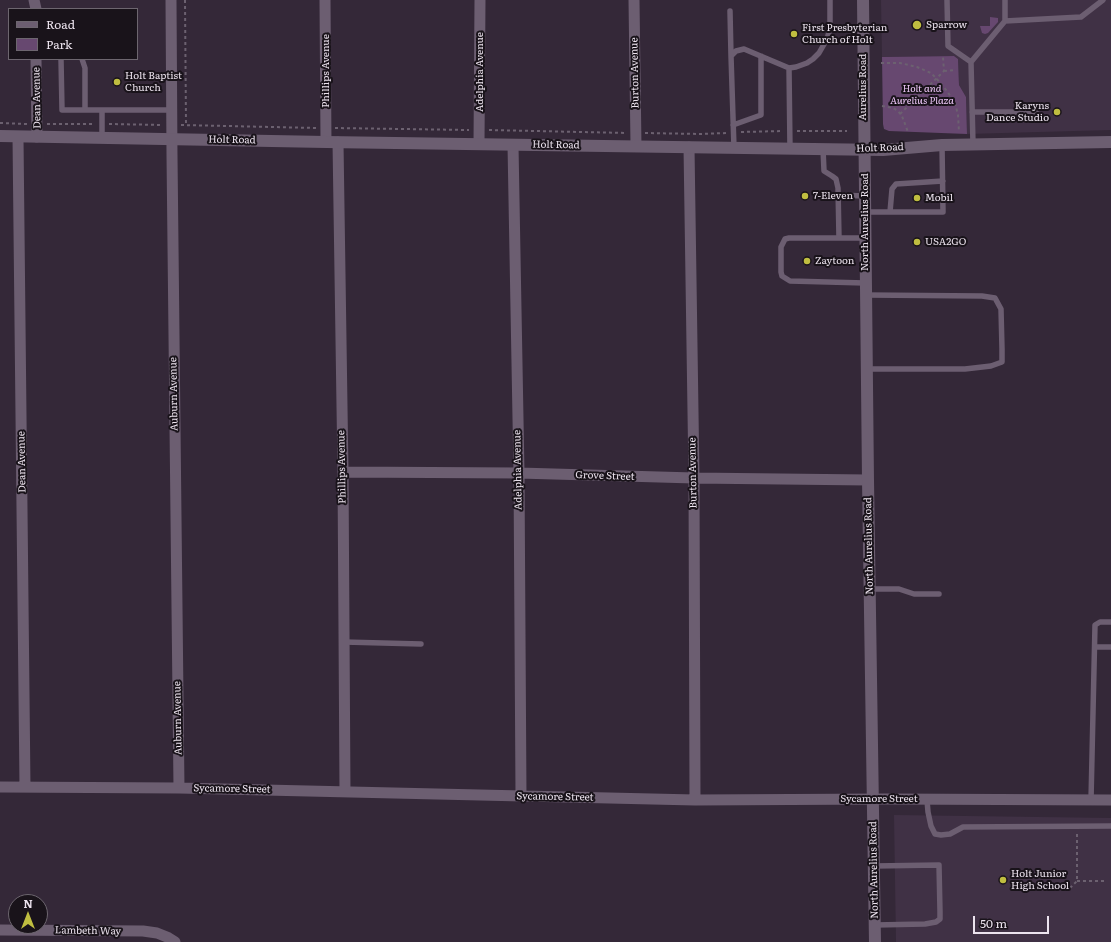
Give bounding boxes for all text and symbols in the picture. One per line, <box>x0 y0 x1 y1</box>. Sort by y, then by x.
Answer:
legend <box>8 8 138 60</box>
text: Road <box>46 15 75 33</box>
marker: Sparrow <box>911 19 923 31</box>
place label: Sparrow <box>926 19 967 31</box>
place label: First Presbyterian Church of Holt <box>802 22 887 46</box>
marker: First Presbyterian Church of Holt <box>789 29 799 39</box>
street label: Adelphia Avenue <box>474 32 486 112</box>
street label: Phillips Avenue <box>320 34 332 108</box>
text: Park <box>46 35 72 53</box>
street label: Burton Avenue <box>628 37 642 109</box>
street label: Aurelius Road <box>857 54 869 120</box>
street label: Dean Avenue <box>30 67 44 129</box>
place label: Holt Baptist Church <box>125 70 182 94</box>
marker: Holt Baptist Church <box>112 77 122 87</box>
park label: Holt and Aurelius Plaza <box>890 83 954 106</box>
place label: Karyns Dance Studio <box>986 100 1049 124</box>
marker: Karyns Dance Studio <box>1052 107 1062 117</box>
street label: Holt Road <box>208 134 256 146</box>
street label: Holt Road <box>532 139 580 151</box>
street label: Holt Road <box>856 141 904 155</box>
street label: North Aurelius Road <box>859 173 871 271</box>
place label: 7-Eleven <box>813 190 853 202</box>
marker: 7-Eleven <box>800 191 810 201</box>
place label: Mobil <box>925 192 953 204</box>
marker: Mobil <box>912 193 922 203</box>
place label: USA2GO <box>925 236 966 248</box>
marker: USA2GO <box>912 237 922 247</box>
place label: Zaytoon <box>815 255 854 267</box>
marker: Zaytoon <box>802 256 812 266</box>
street label: Auburn Avenue <box>167 357 181 431</box>
street label: Phillips Avenue <box>335 430 349 504</box>
street label: Adelphia Avenue <box>511 430 525 510</box>
street label: Dean Avenue <box>15 431 29 493</box>
street label: Burton Avenue <box>686 437 700 509</box>
street label: Grove Street <box>575 469 635 483</box>
street label: North Aurelius Road <box>862 497 876 595</box>
street label: Auburn Avenue <box>171 681 185 755</box>
street label: Sycamore Street <box>193 782 271 796</box>
street label: Sycamore Street <box>516 790 594 804</box>
street label: Sycamore Street <box>840 793 918 805</box>
street label: North Aurelius Road <box>867 821 881 919</box>
place label: Holt Junior High School <box>1011 868 1069 892</box>
marker: Holt Junior High School <box>998 875 1008 885</box>
north arrow <box>8 894 48 934</box>
text: N <box>23 895 33 911</box>
scale bar <box>975 908 1051 934</box>
text: 50 m <box>980 914 1007 932</box>
street label: Lambeth Way <box>55 924 121 938</box>

